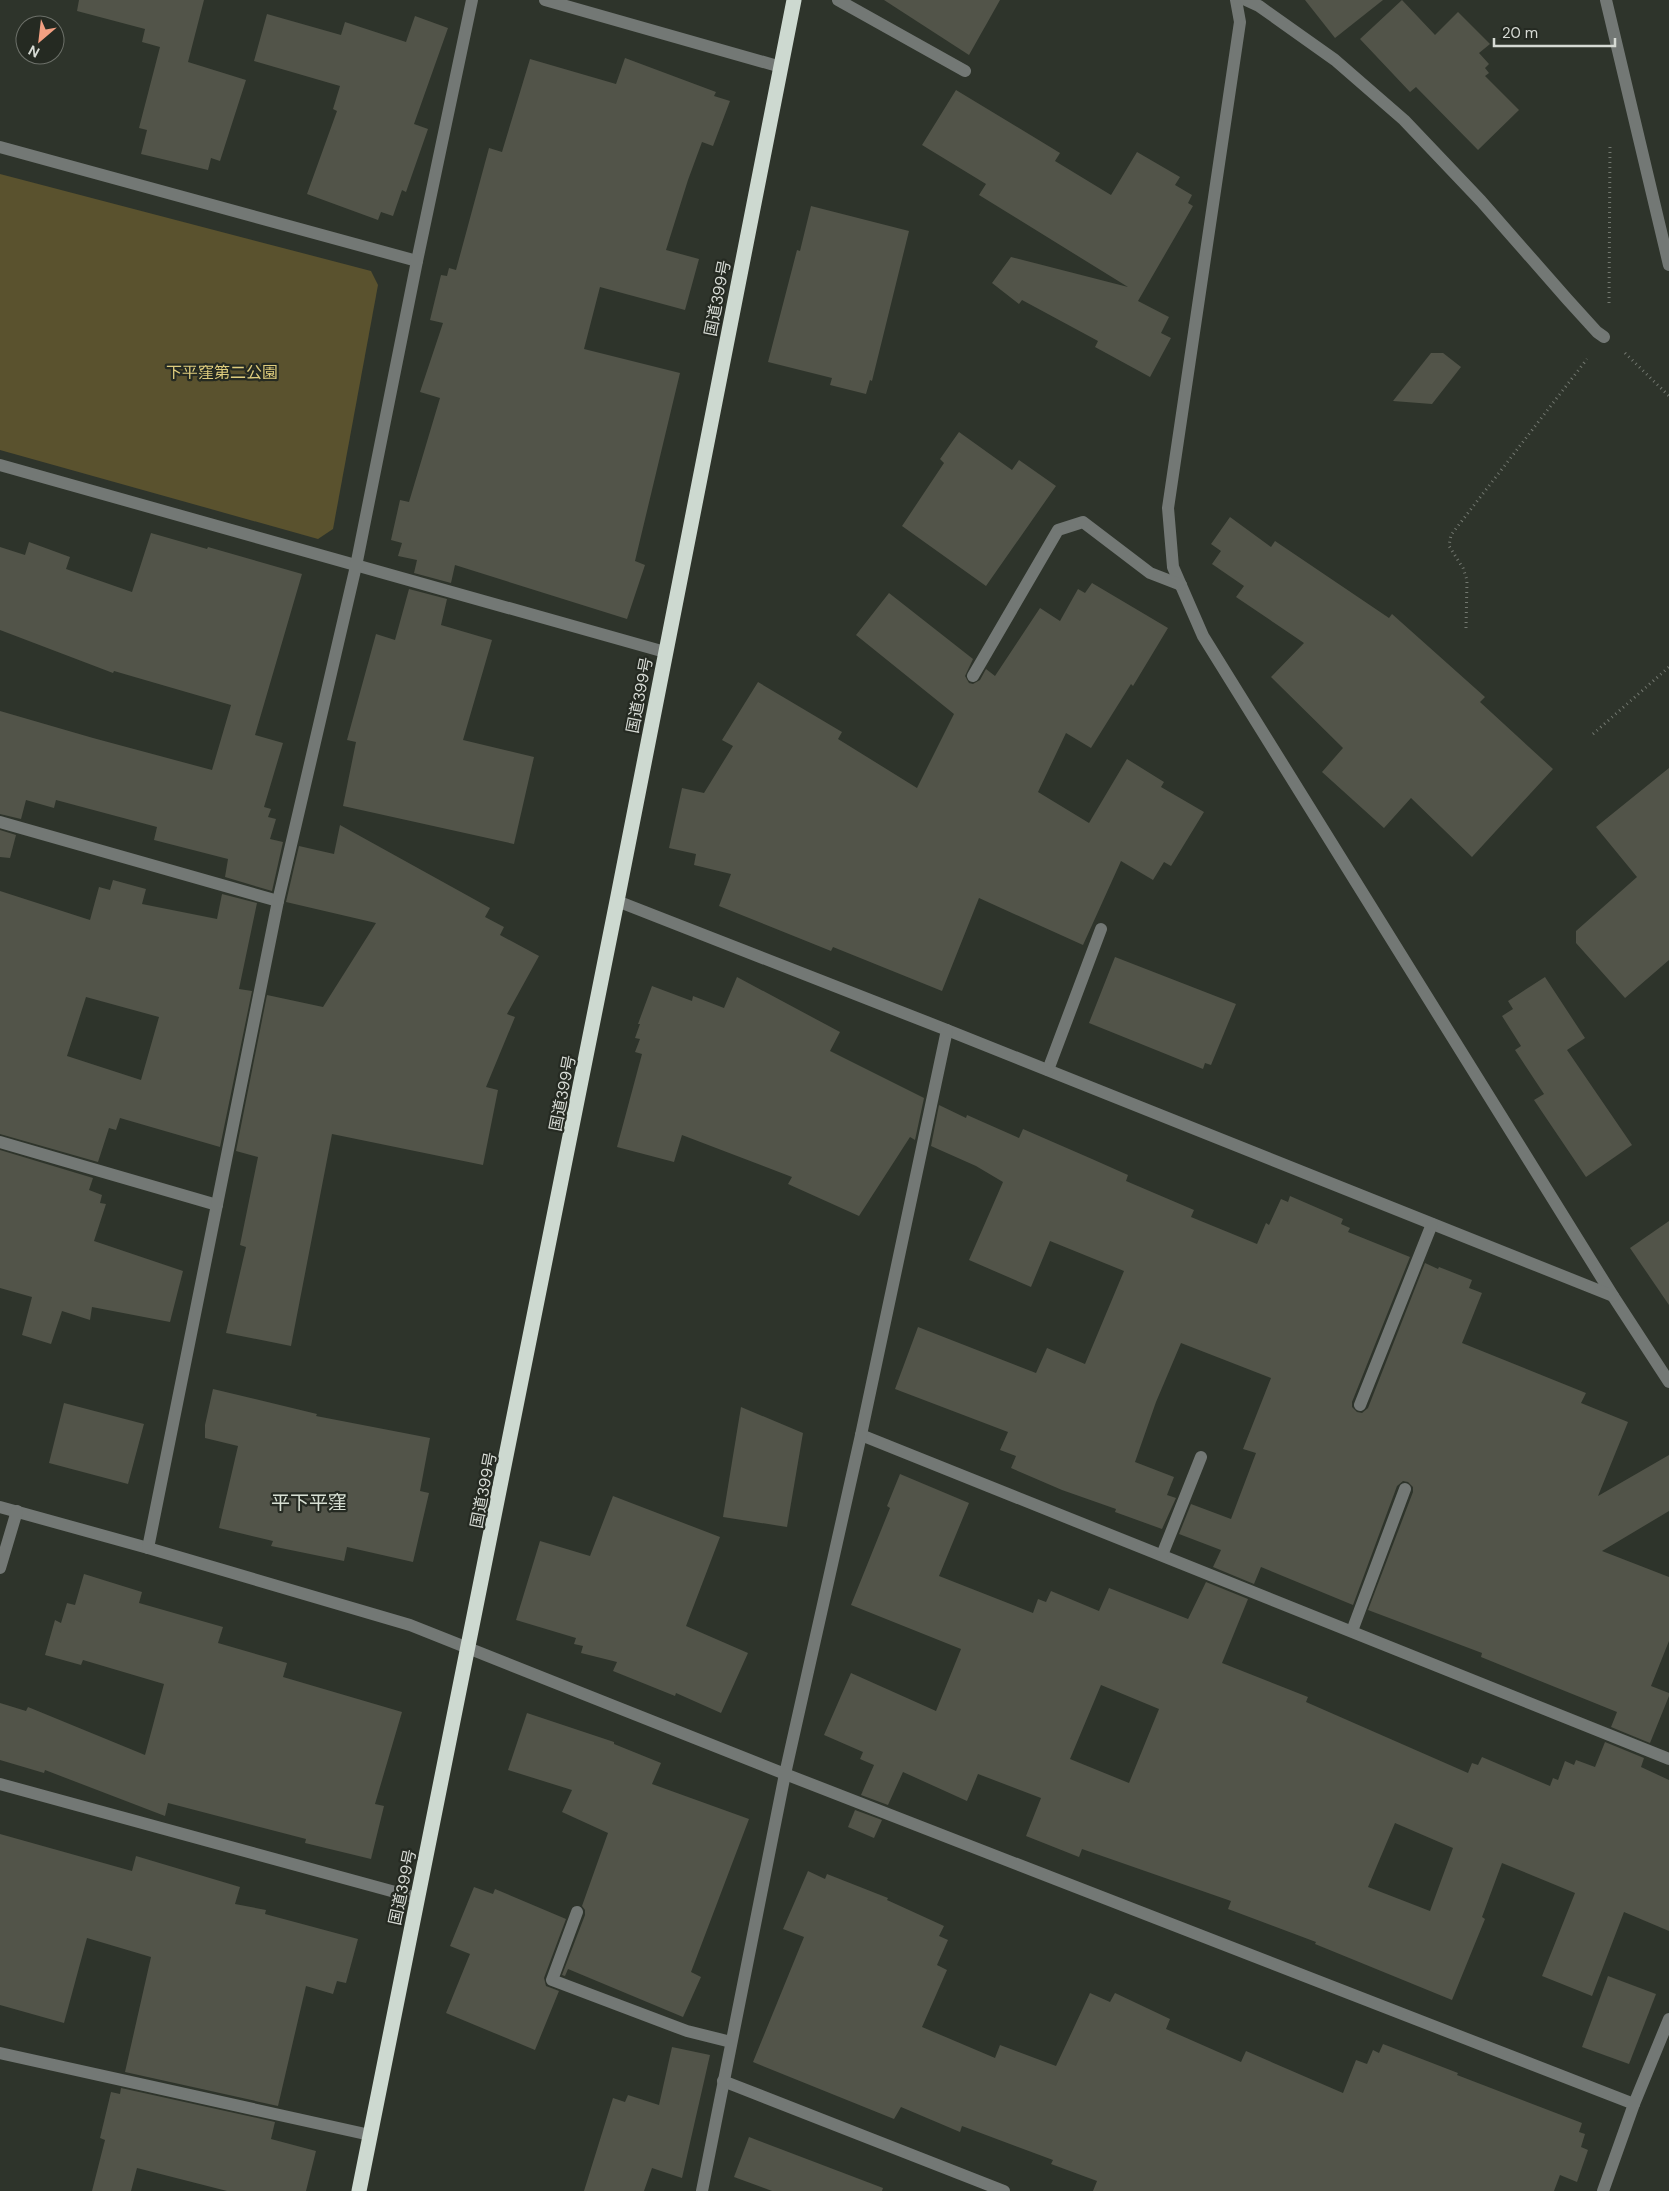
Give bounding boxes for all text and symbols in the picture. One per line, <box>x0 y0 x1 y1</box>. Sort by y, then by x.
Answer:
north arrow <box>15 15 65 65</box>
scale bar <box>1494 15 1615 47</box>
text: 20 m <box>1502 23 1538 43</box>
text: N <box>25 41 43 62</box>
street label: 国道399号 <box>700 258 735 338</box>
park label: 下平窪第二公園 <box>166 362 278 383</box>
street label: 国道399号 <box>622 655 657 735</box>
street label: 国道399号 <box>545 1053 580 1133</box>
street label: 国道399号 <box>466 1450 501 1530</box>
district label: 平下平窪 <box>271 1490 347 1515</box>
street label: 国道399号 <box>384 1847 421 1927</box>

